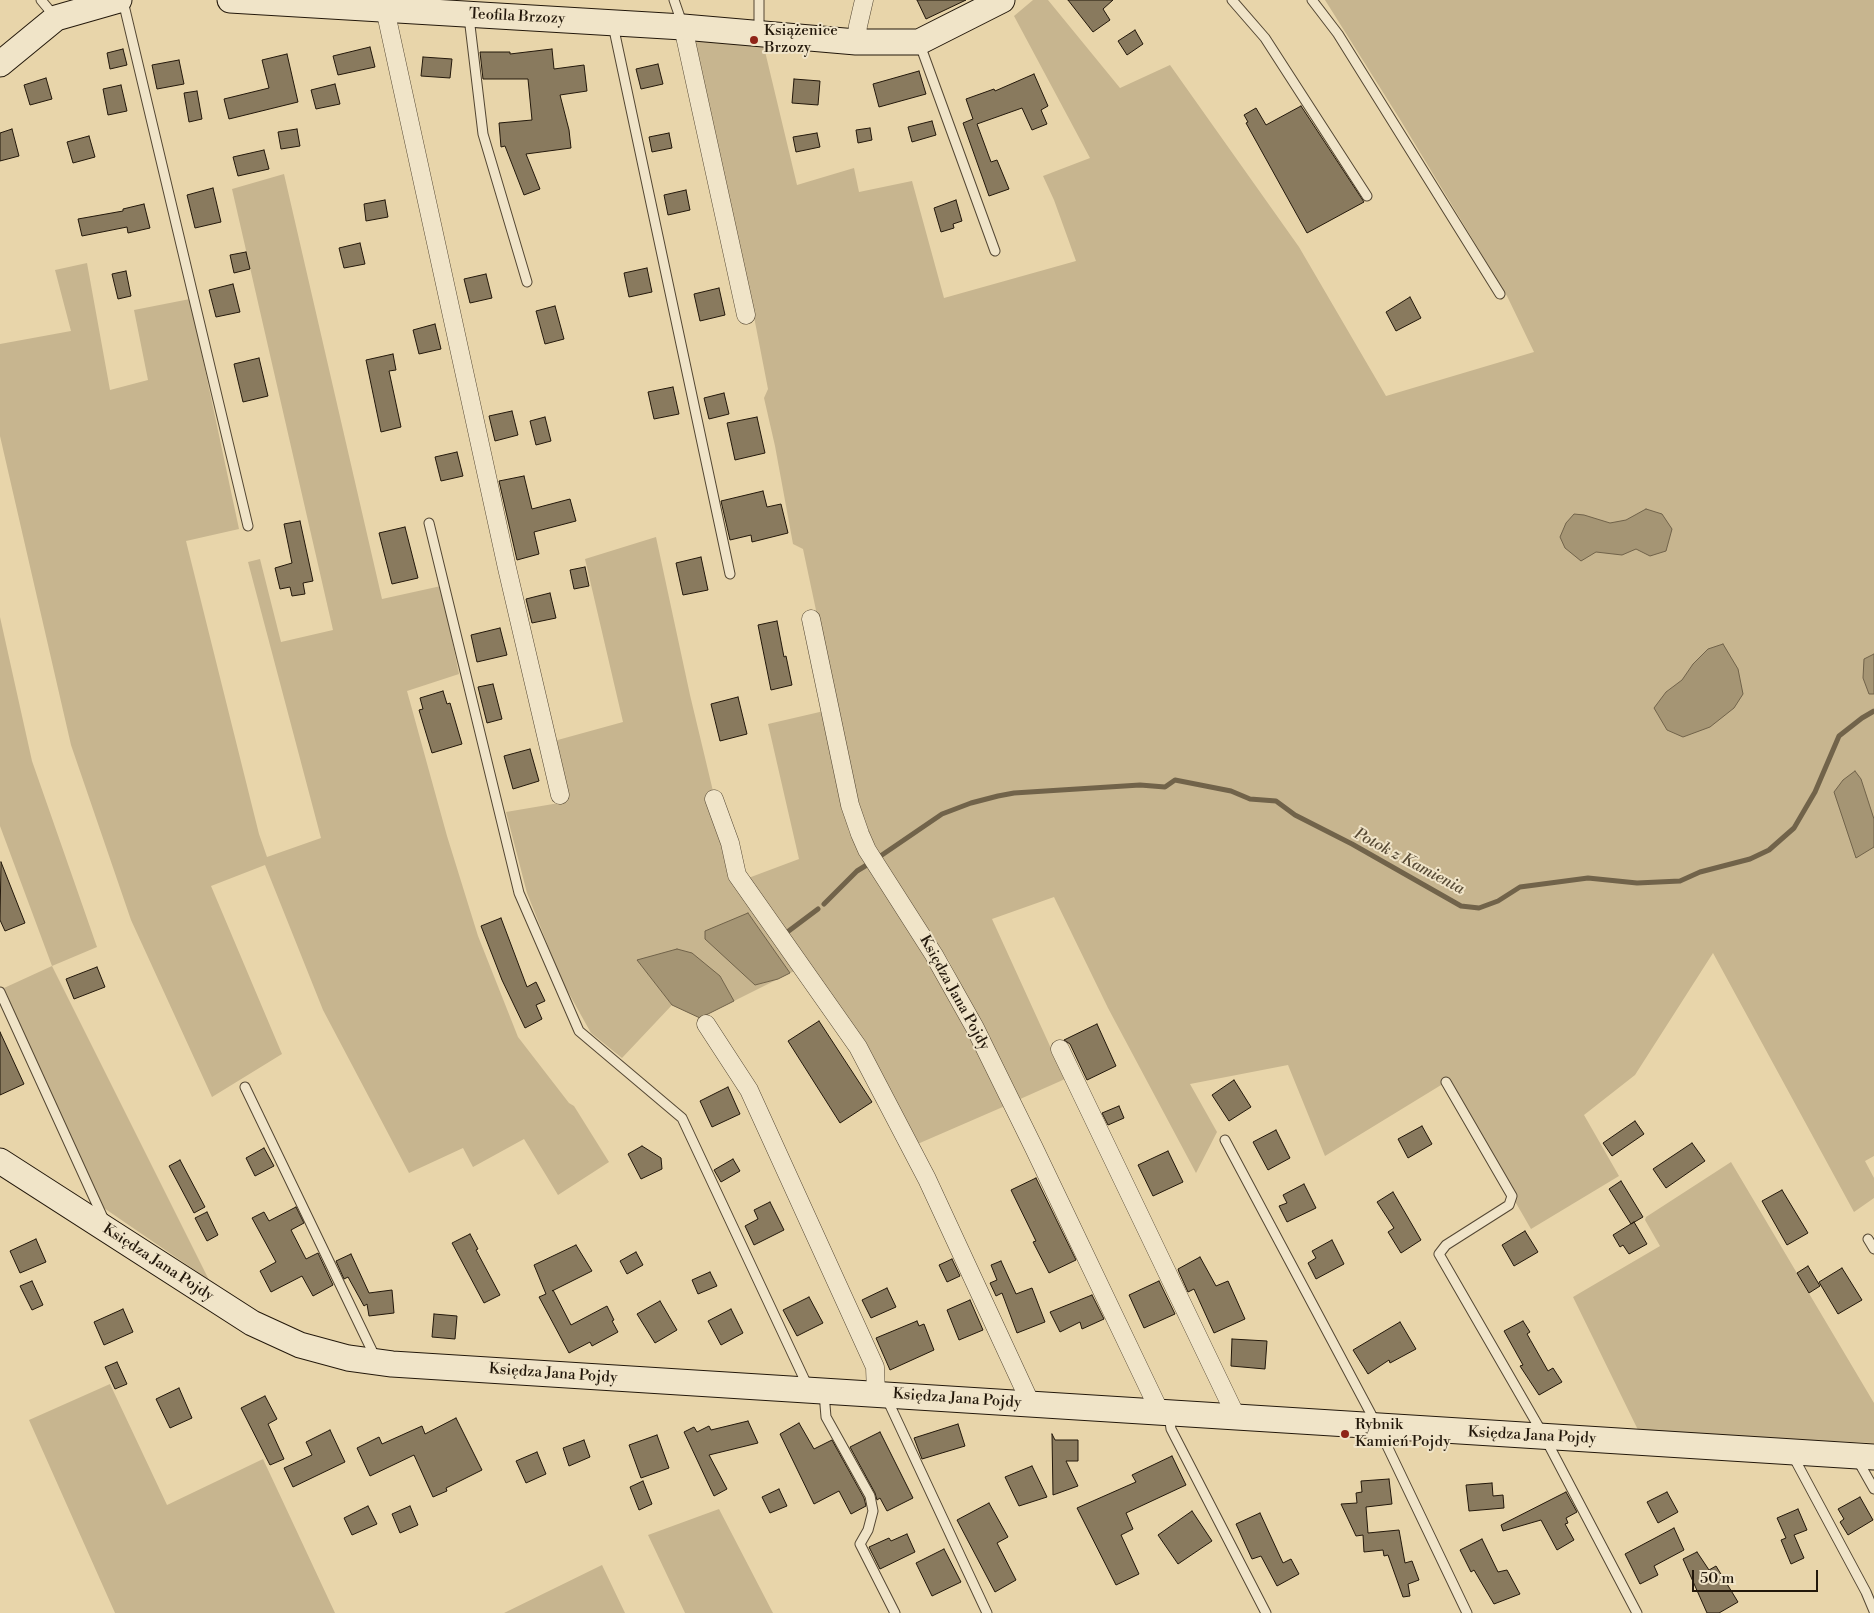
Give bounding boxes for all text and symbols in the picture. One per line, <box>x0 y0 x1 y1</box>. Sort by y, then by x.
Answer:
street label: Teofila Brzozy <box>468 5 566 29</box>
place label: Książenice Brzozy <box>764 22 838 57</box>
marker: Książenice Brzozy <box>748 34 760 46</box>
water label: Potok z Kamienia <box>1351 825 1467 899</box>
street label: Księdza Jana Pojdy <box>915 932 993 1054</box>
street label: Księdza Jana Pojdy <box>99 1220 217 1306</box>
street label: Księdza Jana Pojdy <box>488 1361 618 1387</box>
street label: Księdza Jana Pojdy <box>892 1386 1022 1412</box>
place label: Rybnik Kamień Pojdy <box>1355 1416 1450 1451</box>
street label: Księdza Jana Pojdy <box>1467 1424 1597 1448</box>
marker: Rybnik Kamień Pojdy <box>1339 1428 1351 1440</box>
scale bar <box>1694 1560 1820 1592</box>
text: 50 m <box>1700 1569 1734 1588</box>

